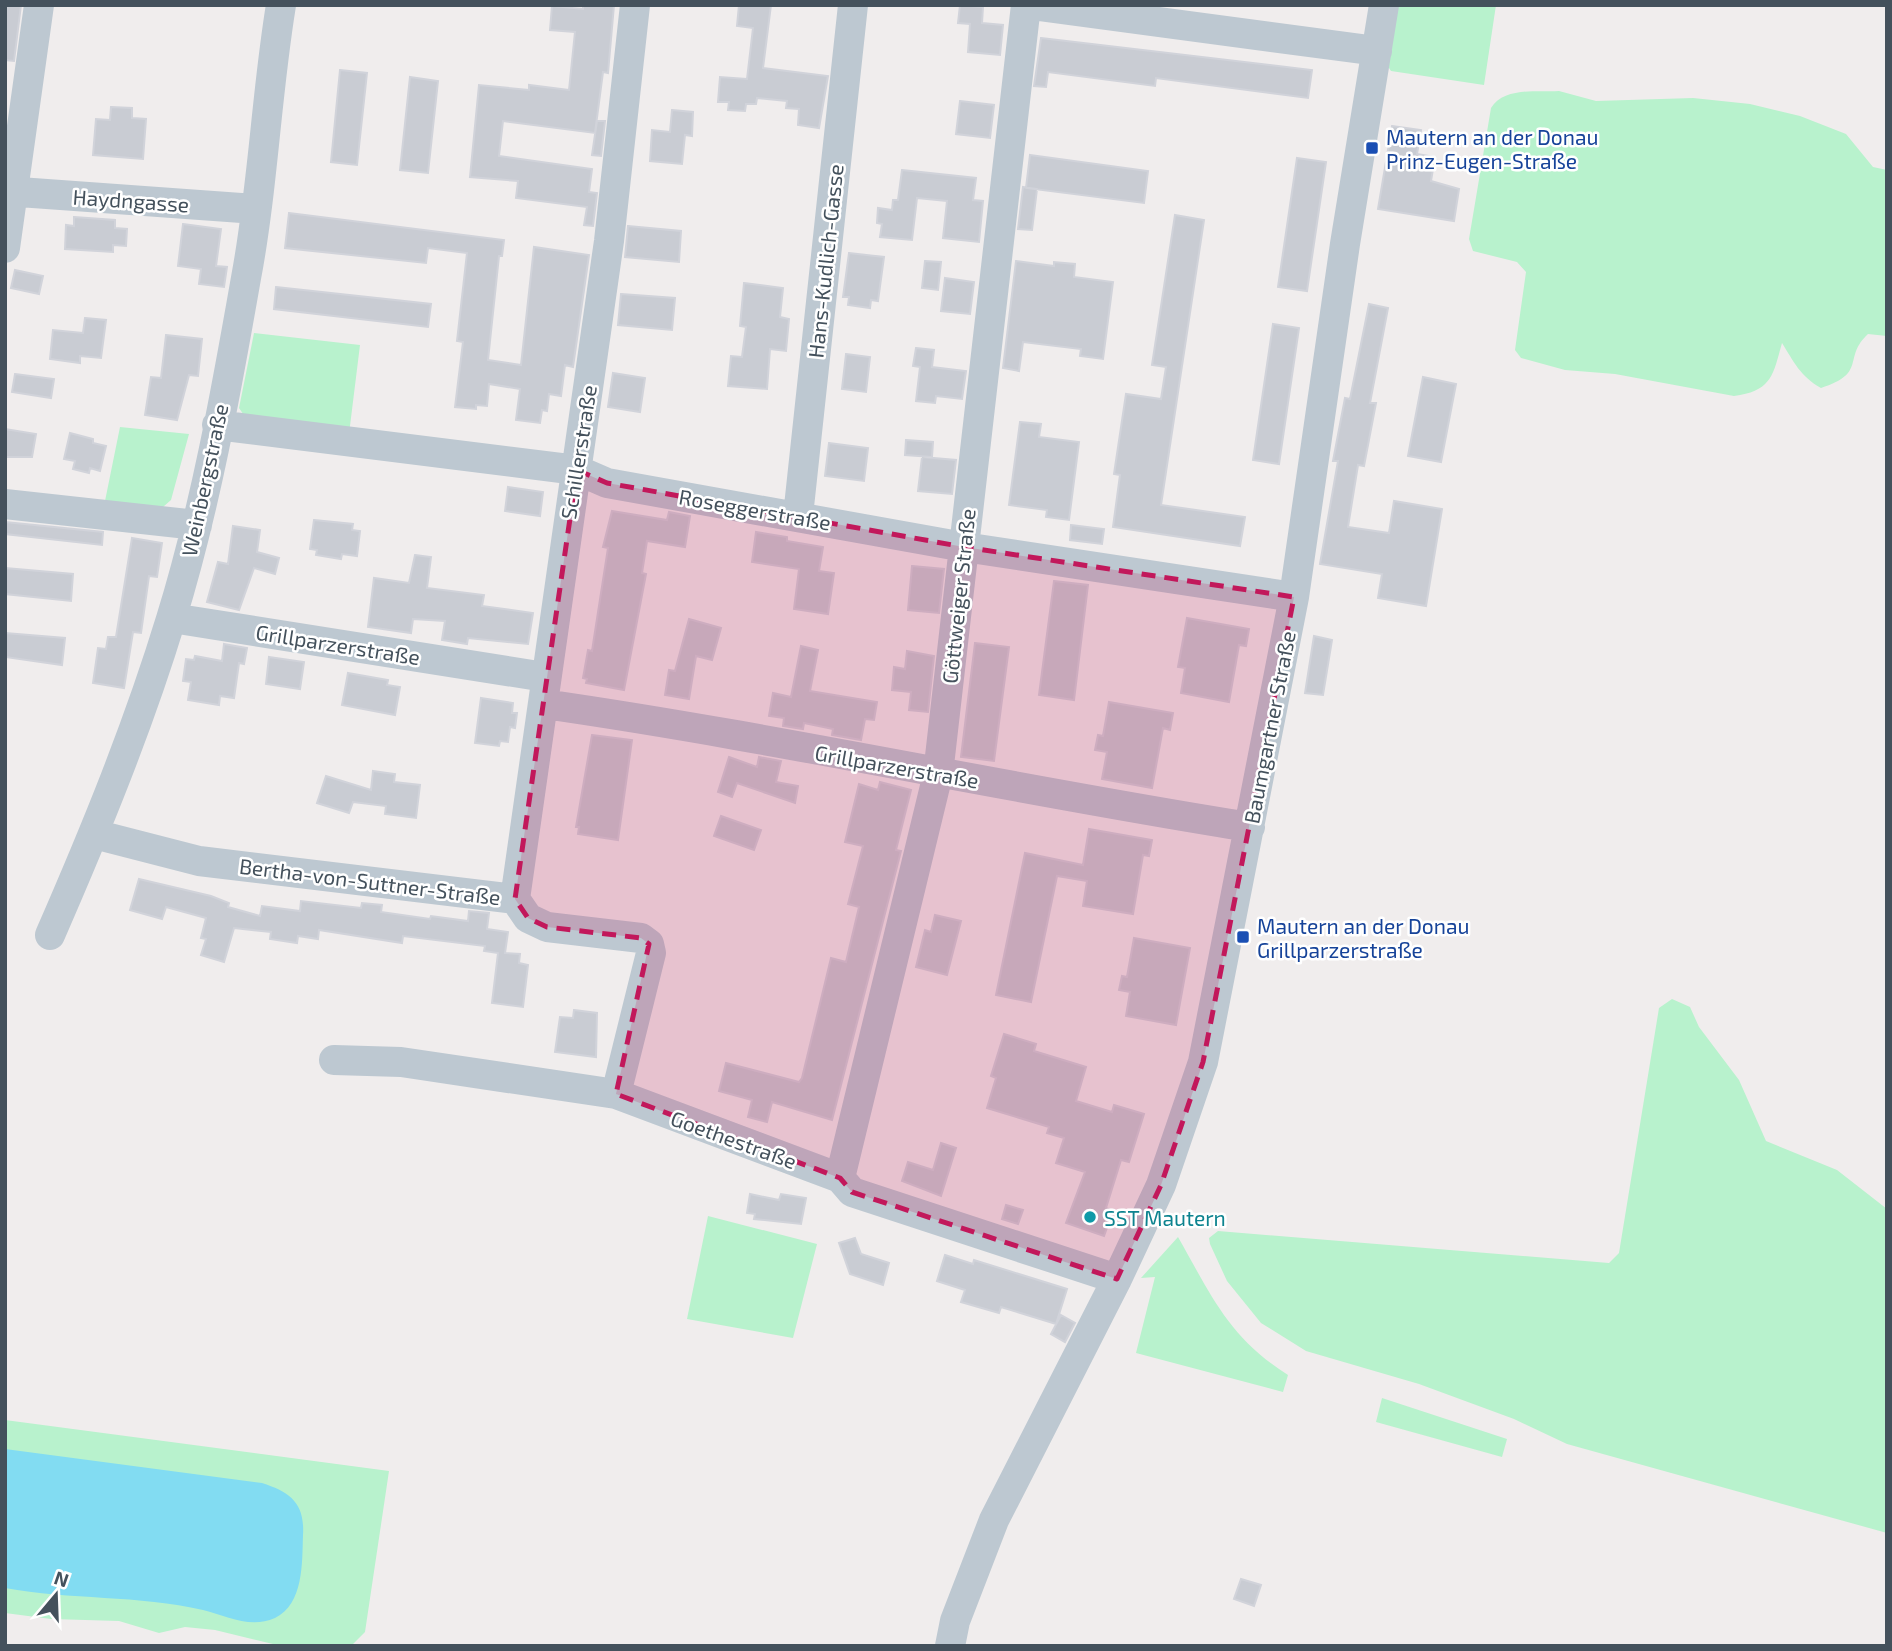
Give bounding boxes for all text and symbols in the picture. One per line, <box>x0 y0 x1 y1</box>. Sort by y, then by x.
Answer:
place label: Mautern an der Donau Prinz-Eugen-Straße <box>1386 124 1598 173</box>
marker: Mautern an der Donau Prinz-Eugen-Straße <box>1364 140 1380 156</box>
street label: Hans-Kudlich-Gasse <box>802 163 848 359</box>
street label: Haydngasse <box>72 183 190 217</box>
street label: Schillerstraße <box>555 383 601 521</box>
street label: Weinbergstraße <box>176 401 232 559</box>
street label: Roseggerstraße <box>677 483 833 535</box>
street label: Göttweiger Straße <box>936 507 980 685</box>
street label: Grillparzerstraße <box>254 619 422 669</box>
street label: Baumgartner Straße <box>1238 629 1300 825</box>
street label: Grillparzerstraße <box>813 739 981 793</box>
street label: Bertha-von-Suttner-Straße <box>238 853 502 909</box>
place label: Mautern an der Donau Grillparzerstraße <box>1257 913 1469 962</box>
marker: Mautern an der Donau Grillparzerstraße <box>1235 929 1251 945</box>
street label: Goethestraße <box>668 1105 800 1173</box>
place label: SST Mautern <box>1104 1205 1226 1230</box>
marker: SST Mautern <box>1082 1209 1098 1225</box>
north arrow <box>21 1560 91 1630</box>
text: N <box>51 1565 72 1592</box>

